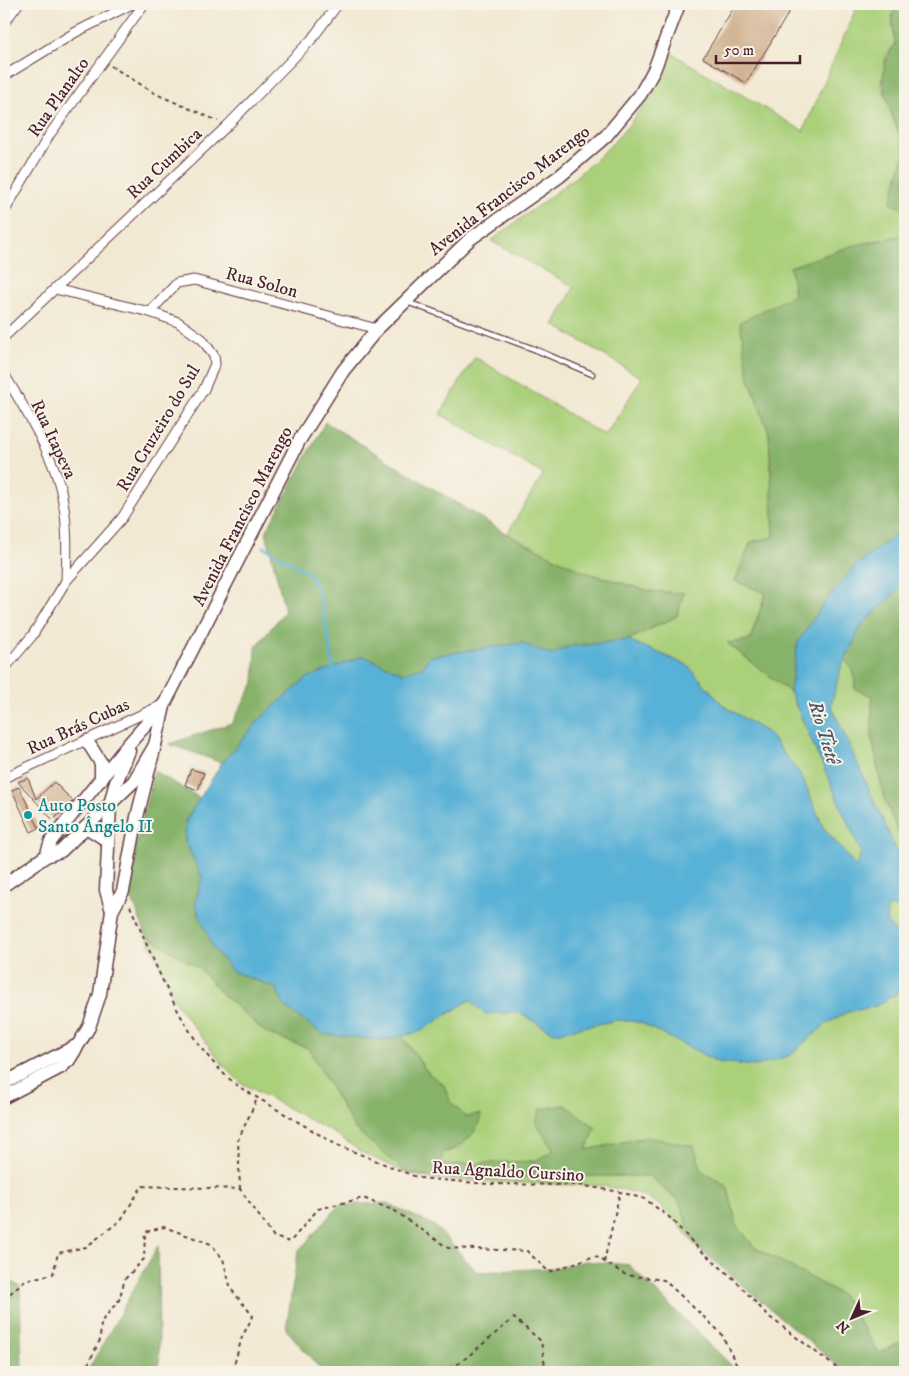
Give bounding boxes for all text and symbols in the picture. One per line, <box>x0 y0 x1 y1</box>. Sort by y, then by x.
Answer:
scale bar <box>716 32 800 64</box>
text: 50 m <box>724 41 754 60</box>
street label: Rua Planalto <box>23 53 94 142</box>
street label: Avenida Francisco Marengo <box>425 121 595 261</box>
street label: Rua Cumbica <box>123 123 207 204</box>
street label: Rua Solon <box>223 263 301 303</box>
street label: Rua Cruzeiro do Sul <box>112 361 206 496</box>
street label: Rua Itapeva <box>25 396 81 483</box>
street label: Avenida Francisco Marengo <box>188 423 298 610</box>
street label: Rua Brás Cubas <box>24 694 133 760</box>
water label: Rio Tietê <box>803 697 845 768</box>
place label: Auto Posto Santo Ângelo II <box>38 795 153 838</box>
marker: Auto Posto Santo Ângelo II <box>22 809 34 821</box>
street label: Rua Agnaldo Cursino <box>431 1157 585 1187</box>
north arrow <box>826 1294 876 1344</box>
text: N <box>833 1316 854 1337</box>

